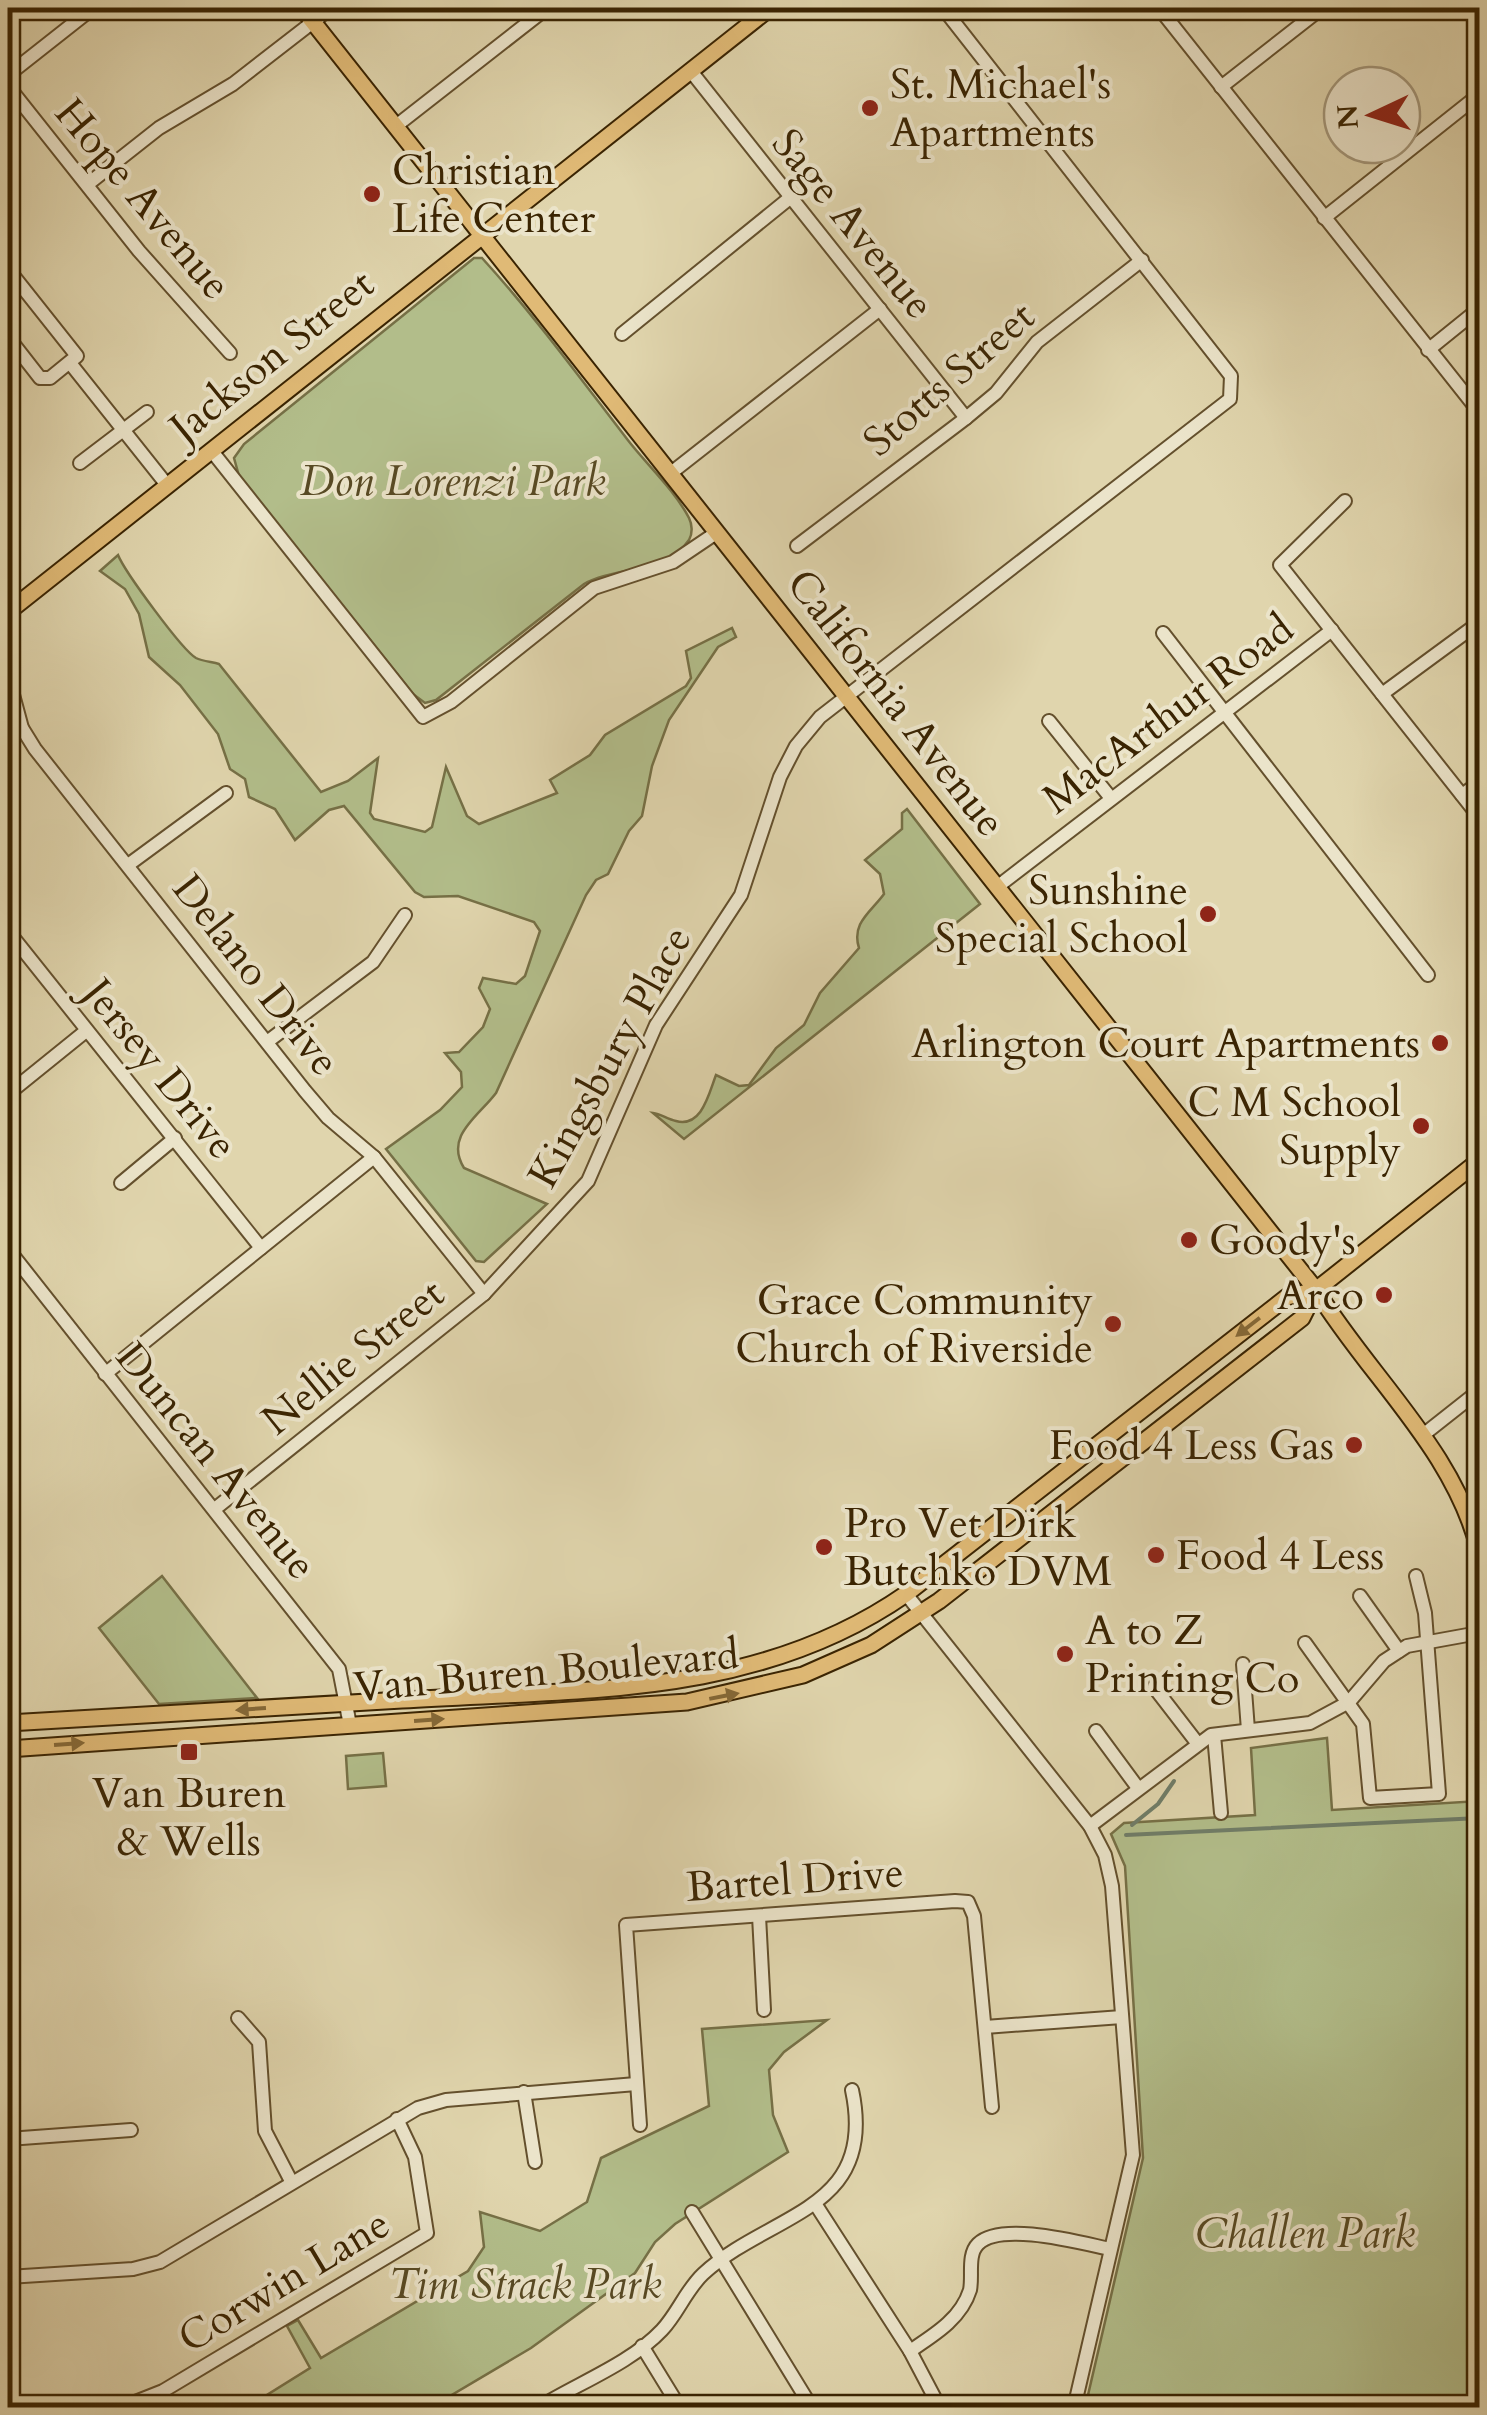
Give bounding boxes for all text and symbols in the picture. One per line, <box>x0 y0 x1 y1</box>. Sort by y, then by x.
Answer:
place label: St. Michael's Apartments <box>890 56 1111 161</box>
north arrow <box>1322 65 1422 165</box>
street label: Hope Avenue <box>42 86 244 312</box>
marker: St. Michael's Apartments <box>859 97 881 119</box>
text: N <box>1328 103 1368 130</box>
street label: Sage Avenue <box>759 117 947 331</box>
place label: Christian Life Center <box>392 142 596 247</box>
marker: Christian Life Center <box>361 183 383 205</box>
street label: Jackson Street <box>153 256 386 460</box>
street label: Stotts Street <box>851 289 1047 469</box>
park label: Don Lorenzi Park <box>300 453 606 510</box>
street label: California Avenue <box>774 557 1018 849</box>
street label: MacArthur Road <box>1031 601 1305 827</box>
street label: Delano Drive <box>159 862 353 1088</box>
place label: Sunshine Special School <box>935 862 1188 967</box>
marker: Sunshine Special School <box>1197 903 1219 925</box>
street label: Kingsbury Place <box>515 916 705 1198</box>
street label: Jersey Drive <box>66 962 250 1171</box>
place label: Arlington Court Apartments <box>911 1015 1420 1072</box>
marker: Arlington Court Apartments <box>1429 1032 1451 1054</box>
place label: C M School Supply <box>1187 1074 1401 1179</box>
marker: C M School Supply <box>1410 1115 1432 1137</box>
place label: Goody's <box>1209 1212 1356 1269</box>
marker: Goody's <box>1178 1229 1200 1251</box>
street label: Nellie Street <box>250 1266 456 1448</box>
place label: Arco <box>1277 1267 1364 1324</box>
place label: Grace Community Church of Riverside <box>735 1272 1093 1377</box>
marker: Arco <box>1373 1284 1395 1306</box>
marker: Grace Community Church of Riverside <box>1102 1313 1124 1335</box>
one-way arrow <box>1235 1317 1261 1337</box>
street label: Duncan Avenue <box>103 1330 329 1592</box>
place label: Food 4 Less Gas <box>1049 1417 1334 1474</box>
marker: Food 4 Less Gas <box>1343 1434 1365 1456</box>
place label: Pro Vet Dirk Butchko DVM <box>844 1495 1112 1600</box>
place label: Food 4 Less <box>1176 1527 1384 1584</box>
marker: Pro Vet Dirk Butchko DVM <box>813 1536 835 1558</box>
marker: Food 4 Less <box>1145 1544 1167 1566</box>
place label: A to Z Printing Co <box>1085 1602 1299 1707</box>
street label: Van Buren Boulevard <box>351 1626 741 1716</box>
marker: A to Z Printing Co <box>1054 1643 1076 1665</box>
one-way arrow <box>709 1688 740 1703</box>
one-way arrow <box>234 1701 266 1717</box>
one-way arrow <box>413 1712 445 1728</box>
one-way arrow <box>54 1736 86 1752</box>
marker: Van Buren & Wells <box>178 1741 200 1763</box>
place label: Van Buren & Wells <box>92 1765 286 1870</box>
street label: Bartel Drive <box>684 1844 906 1916</box>
street label: Corwin Lane <box>168 2195 400 2367</box>
park label: Challen Park <box>1195 2205 1415 2262</box>
park label: Tim Strack Park <box>389 2256 662 2313</box>

